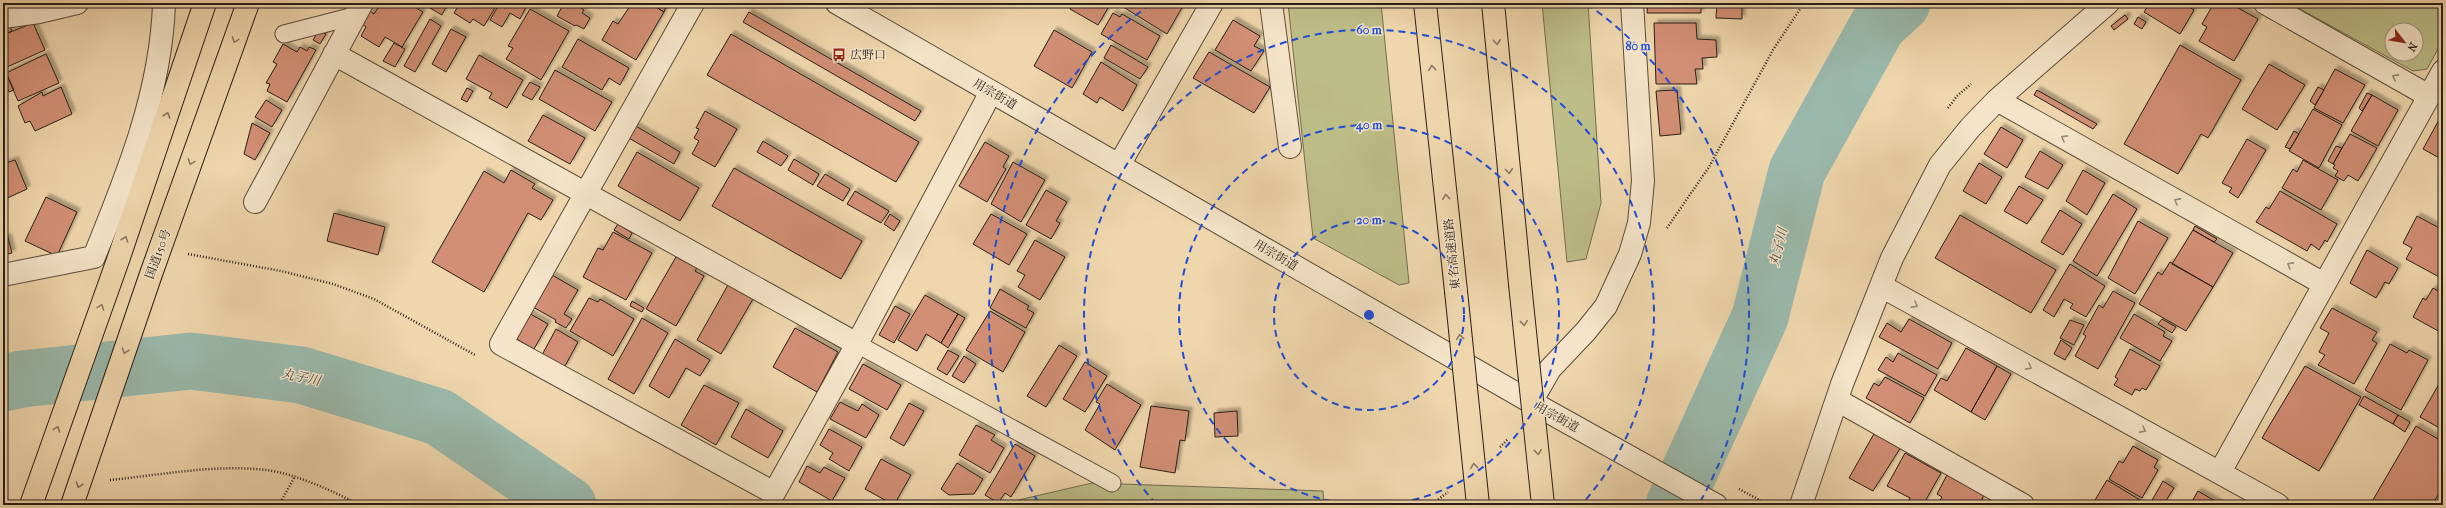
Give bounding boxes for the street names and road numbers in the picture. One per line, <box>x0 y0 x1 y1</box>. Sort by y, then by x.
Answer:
street label: 用宗街道 <box>971 76 1019 112</box>
street label: 東名高速道路 <box>1441 217 1463 291</box>
street label: 国道150号 <box>143 227 173 281</box>
street label: 用宗街道 <box>1252 237 1300 273</box>
street label: 用宗街道 <box>1533 399 1581 435</box>

